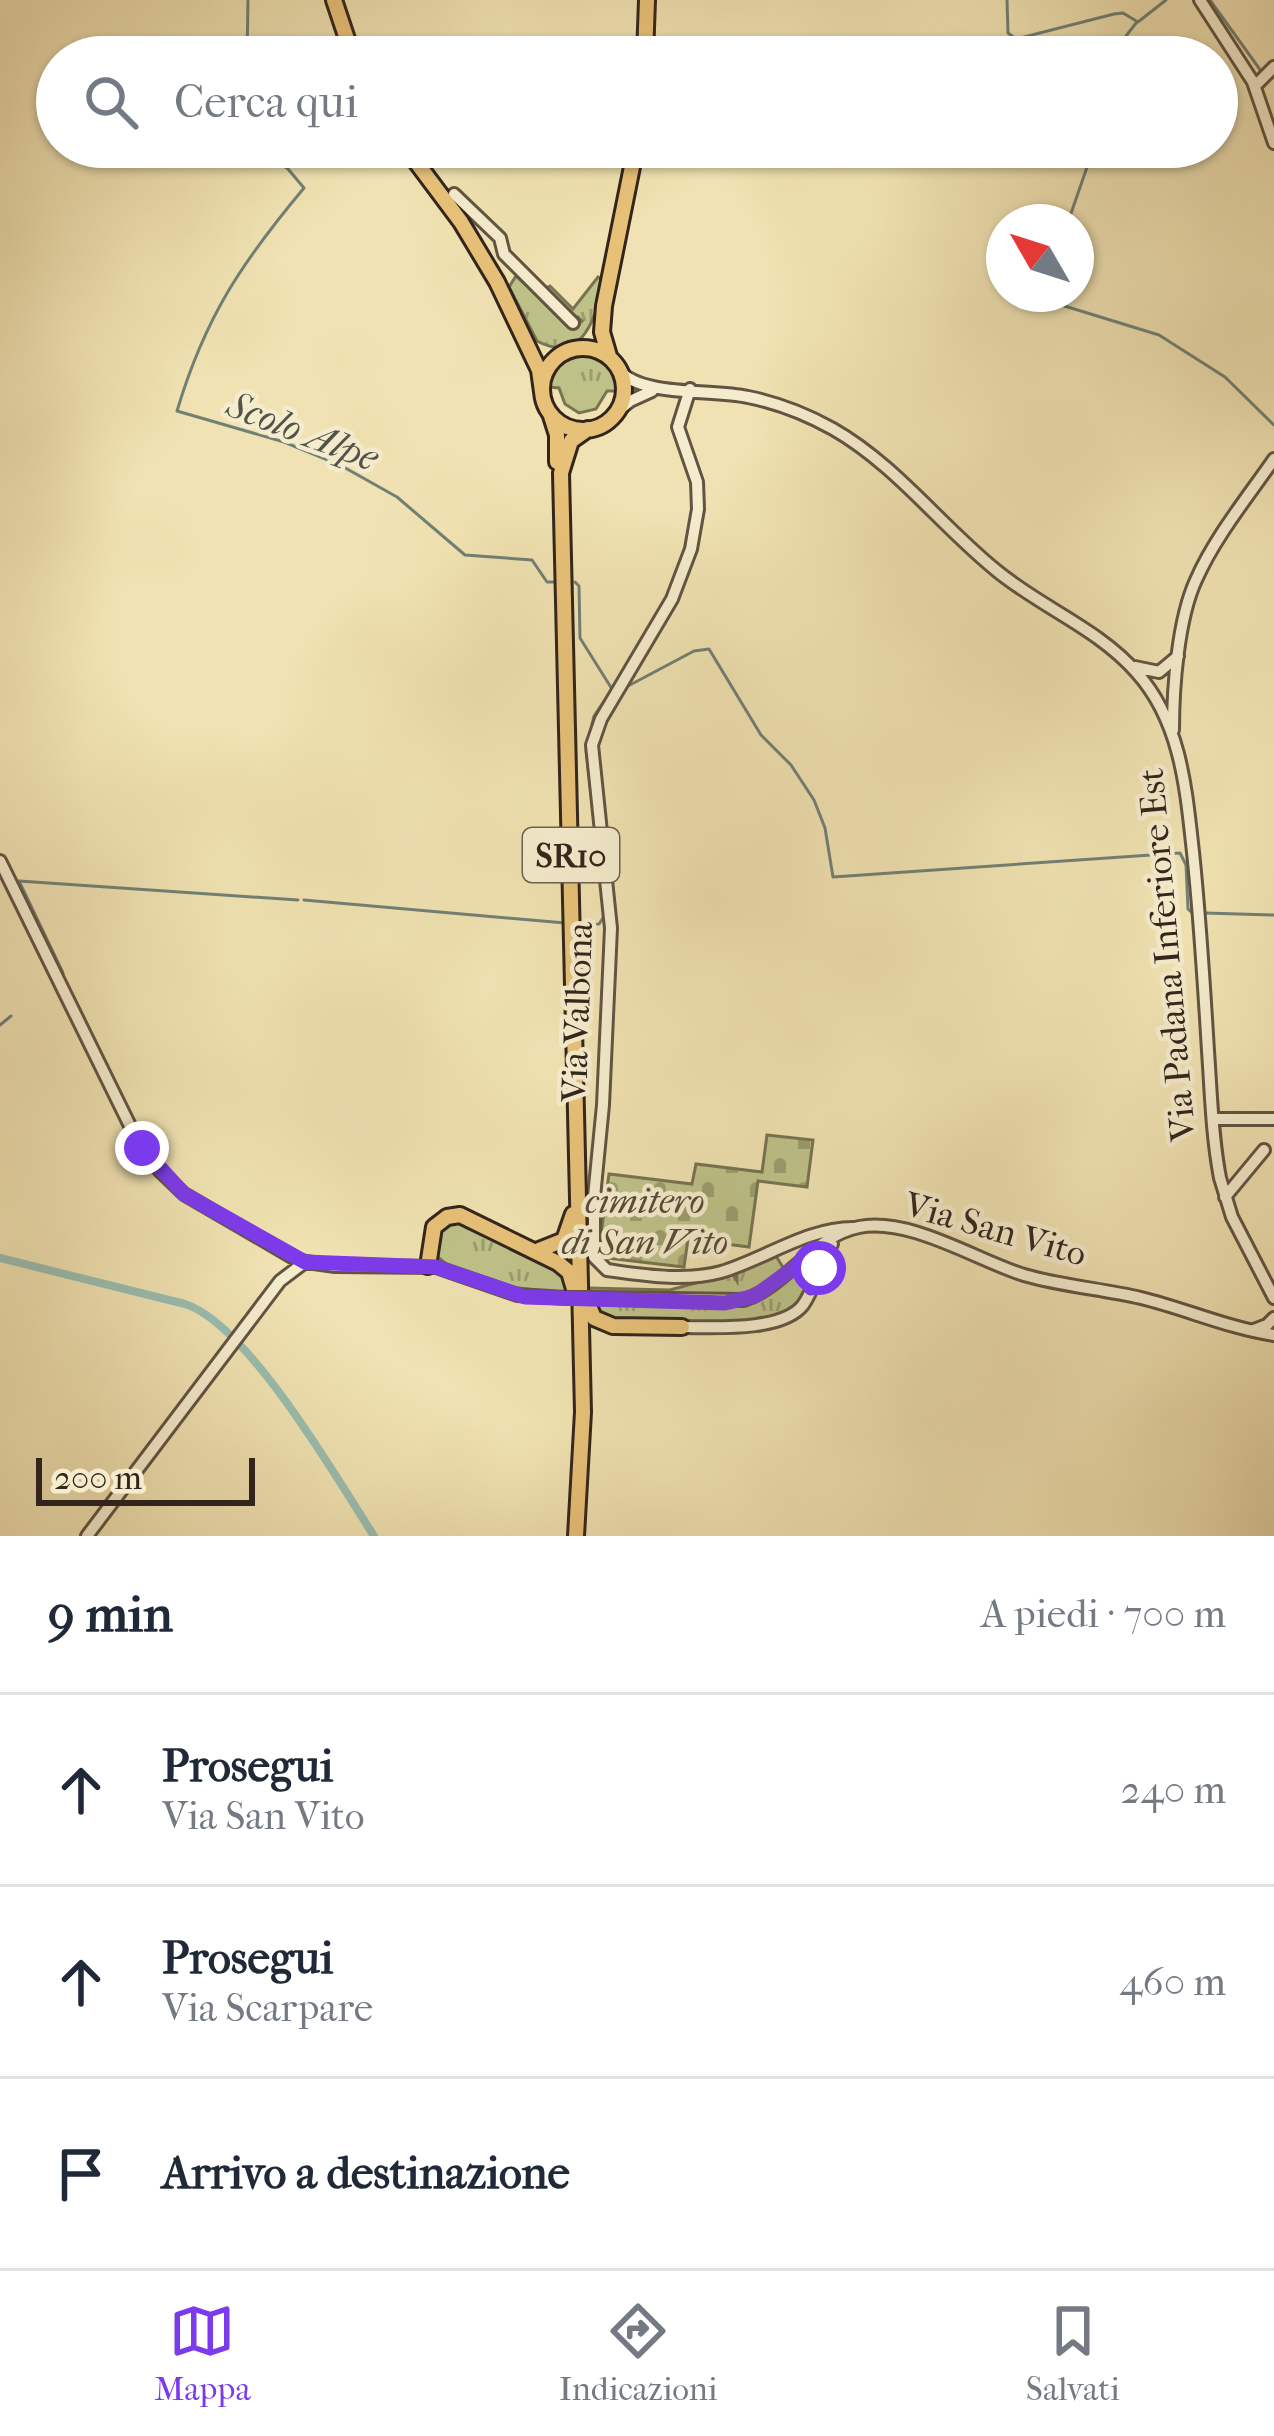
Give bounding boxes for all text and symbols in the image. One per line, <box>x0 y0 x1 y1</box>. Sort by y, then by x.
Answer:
search box <box>36 36 1238 168</box>
icon: search <box>78 69 144 135</box>
text: Cerca qui <box>174 76 358 129</box>
north arrow <box>986 204 1094 312</box>
water label: Scolo Alpe <box>220 381 386 481</box>
street label: Via Padana Inferiore Est <box>1130 766 1204 1144</box>
road number: SR10 <box>523 828 619 882</box>
street label: Via Valbona <box>553 921 601 1104</box>
route end <box>115 1121 169 1175</box>
park label: cimitero di San Vito <box>562 1180 728 1263</box>
street label: Via San Vito <box>899 1183 1091 1275</box>
route start <box>792 1241 846 1295</box>
scale bar <box>36 1452 255 1505</box>
text: 200 m <box>54 1459 142 1498</box>
text: 9 min <box>48 1584 173 1644</box>
text: A piedi · 700 m <box>981 1591 1226 1637</box>
text: Prosegui <box>162 1740 333 1793</box>
icon: ahead <box>48 1757 114 1823</box>
text: 240 m <box>1121 1767 1226 1813</box>
text: Via San Vito <box>162 1793 365 1839</box>
text: Prosegui <box>162 1932 333 1985</box>
icon: ahead <box>48 1949 114 2015</box>
text: 460 m <box>1120 1959 1226 2005</box>
text: Via Scarpare <box>162 1985 373 2031</box>
icon: arrive <box>48 2141 114 2207</box>
text: Arrivo a destinazione <box>162 2147 570 2200</box>
tab: Mappa <box>154 2298 251 2409</box>
tab: Indicazioni <box>559 2298 718 2409</box>
tab: Salvati <box>1026 2298 1120 2409</box>

